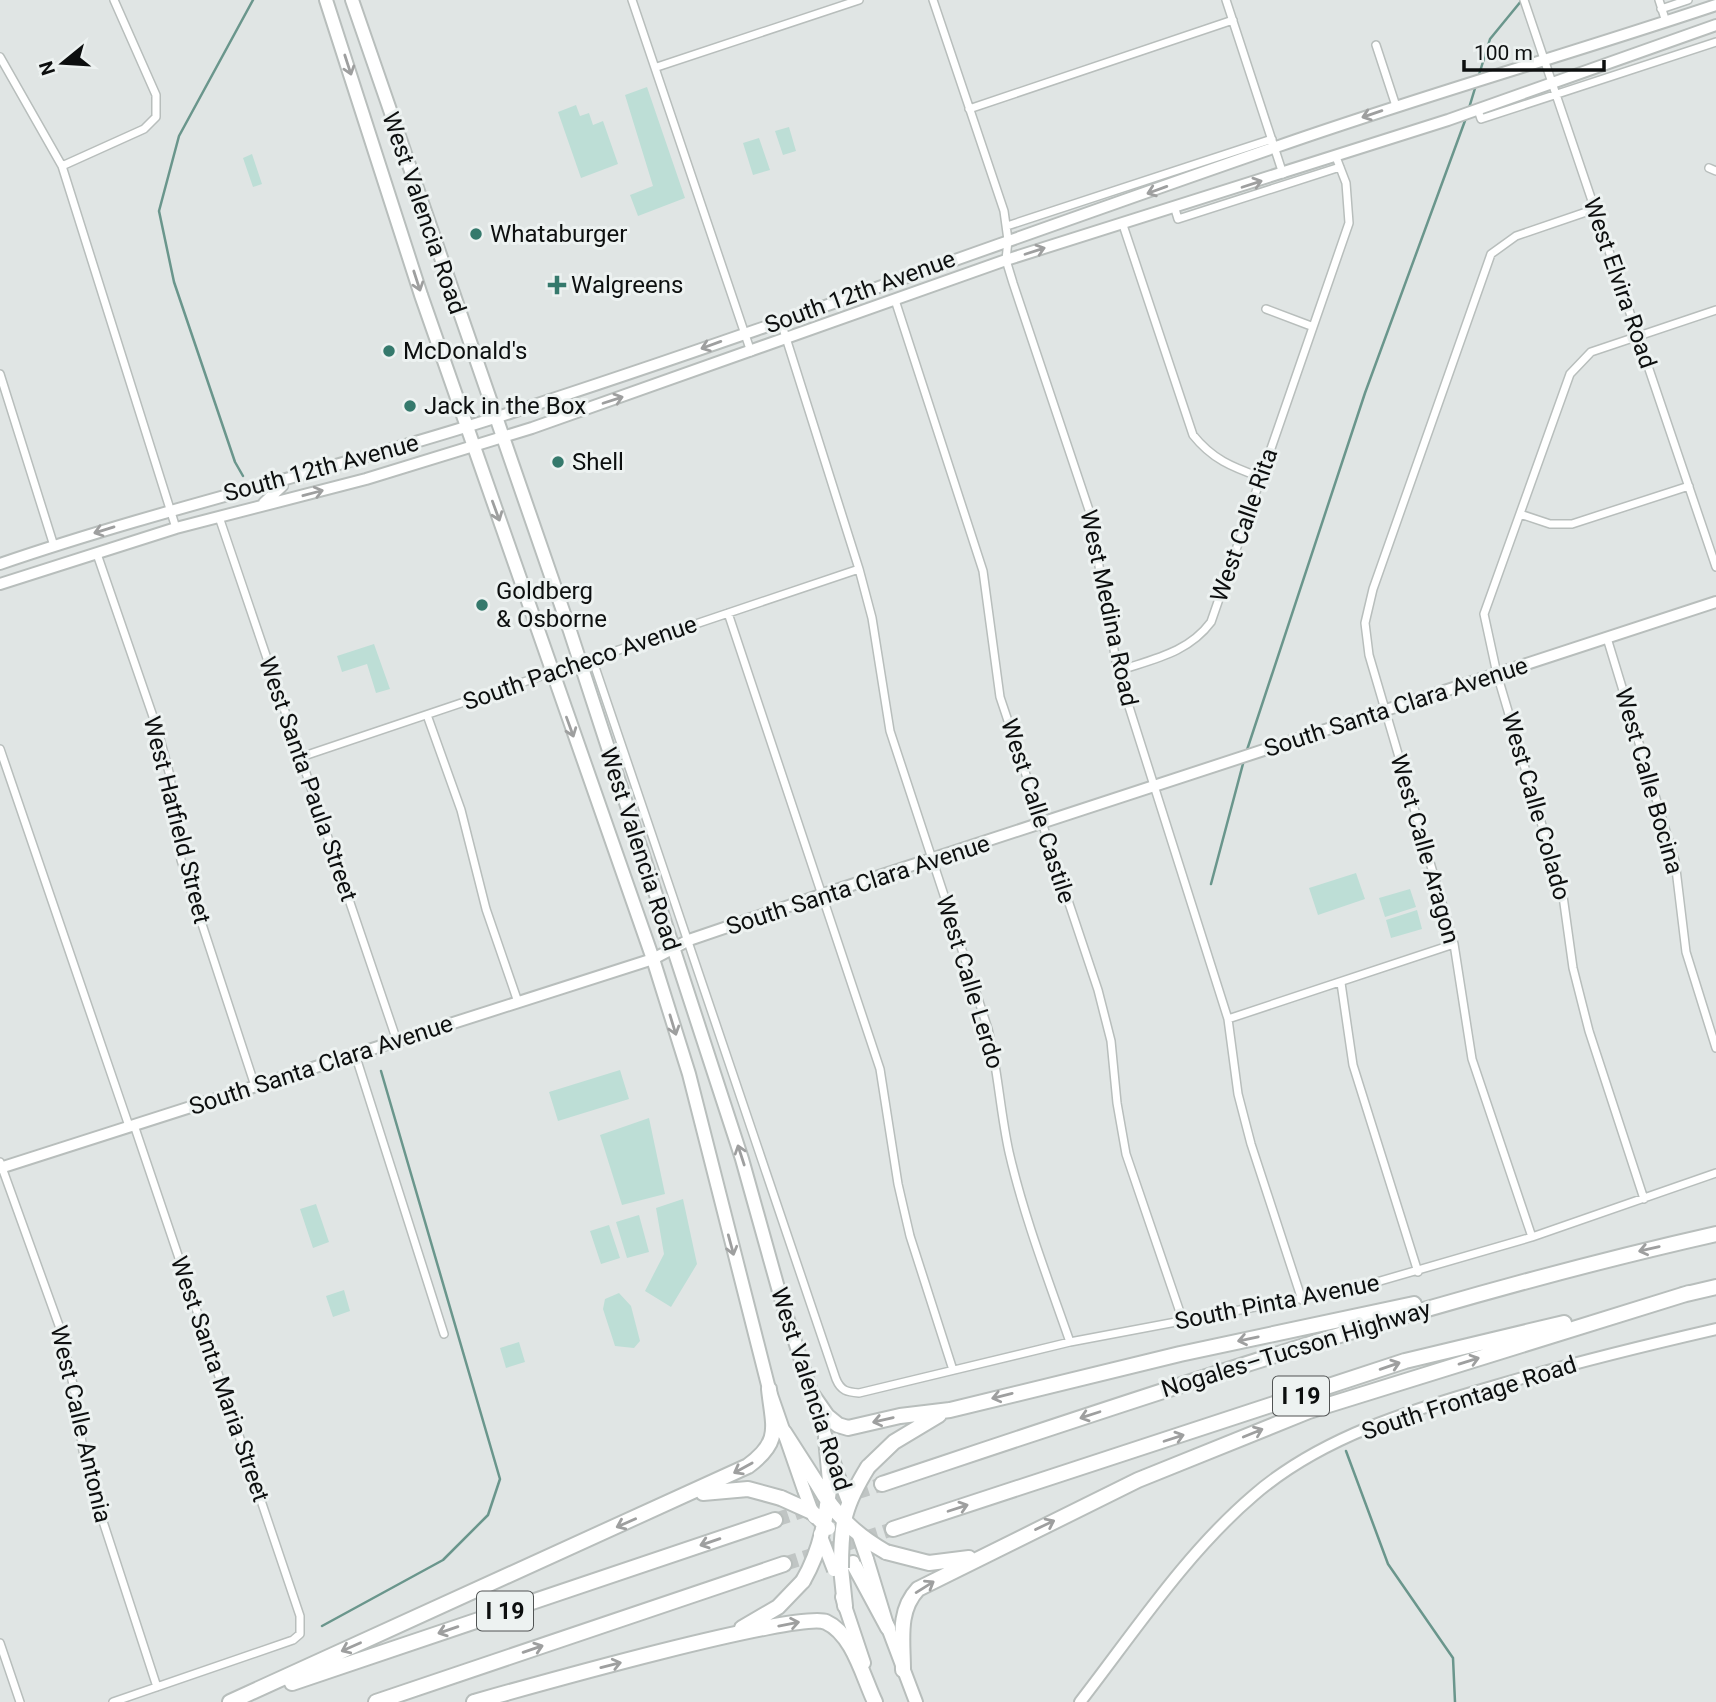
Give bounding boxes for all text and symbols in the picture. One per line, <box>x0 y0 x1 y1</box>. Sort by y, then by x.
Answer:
north arrow <box>28 28 98 98</box>
scale bar <box>1464 28 1604 72</box>
text: 100 m <box>1474 41 1533 65</box>
one-way arrow <box>343 53 355 75</box>
text: N <box>34 58 60 78</box>
street label: West Valencia Road <box>376 108 472 318</box>
one-way arrow <box>1361 108 1383 121</box>
one-way arrow <box>1241 177 1263 189</box>
one-way arrow <box>1147 185 1169 197</box>
street label: West Elvira Road <box>1578 194 1662 372</box>
place label: Whataburger <box>490 220 627 248</box>
marker: Whataburger <box>468 226 484 242</box>
one-way arrow <box>1024 244 1046 257</box>
street label: South 12th Avenue <box>761 245 959 339</box>
one-way arrow <box>412 270 424 292</box>
place label: Walgreens <box>571 271 683 299</box>
marker: Walgreens <box>549 277 565 293</box>
place label: McDonald's <box>403 337 527 365</box>
one-way arrow <box>701 340 723 352</box>
marker: McDonald's <box>381 343 397 359</box>
place label: Jack in the Box <box>424 392 586 420</box>
one-way arrow <box>602 393 624 406</box>
marker: Jack in the Box <box>402 398 418 414</box>
street label: South 12th Avenue <box>220 429 422 507</box>
street label: West Calle Rita <box>1205 445 1283 605</box>
place label: Shell <box>572 448 624 476</box>
marker: Shell <box>550 454 566 470</box>
one-way arrow <box>301 486 324 499</box>
one-way arrow <box>491 500 503 522</box>
street label: West Medina Road <box>1074 507 1144 709</box>
one-way arrow <box>93 525 115 538</box>
place label: Goldberg & Osborne <box>496 577 607 633</box>
marker: Goldberg & Osborne <box>474 597 490 613</box>
street label: South Pacheco Avenue <box>459 610 701 716</box>
street label: South Santa Clara Avenue <box>1261 651 1531 763</box>
street label: West Santa Paula Street <box>253 653 363 905</box>
street label: West Calle Bocina <box>1609 685 1689 877</box>
street label: West Calle Colado <box>1496 709 1576 903</box>
street label: West Hatfield Street <box>138 713 216 927</box>
one-way arrow <box>565 715 577 737</box>
street label: West Calle Castile <box>995 715 1081 907</box>
street label: West Valencia Road <box>594 744 686 954</box>
street label: West Calle Aragon <box>1385 751 1465 947</box>
street label: South Santa Clara Avenue <box>723 829 993 941</box>
street label: West Calle Lerdo <box>930 892 1010 1072</box>
street label: South Santa Clara Avenue <box>186 1009 456 1121</box>
one-way arrow <box>668 1013 681 1035</box>
one-way arrow <box>733 1144 746 1166</box>
one-way arrow <box>725 1233 738 1255</box>
one-way arrow <box>1639 1243 1661 1256</box>
street label: West Santa Maria Street <box>165 1253 275 1505</box>
street label: South Pinta Avenue <box>1172 1268 1382 1336</box>
street label: West Valencia Road <box>765 1284 857 1494</box>
street label: Nogales–Tucson Highway <box>1158 1294 1435 1403</box>
street label: West Calle Antonia <box>45 1323 117 1525</box>
one-way arrow <box>1237 1333 1260 1347</box>
street label: South Frontage Road <box>1358 1350 1580 1446</box>
one-way arrow <box>1458 1354 1480 1367</box>
one-way arrow <box>1379 1359 1401 1372</box>
road number: I 19 <box>1273 1376 1329 1415</box>
one-way arrow <box>991 1390 1014 1403</box>
one-way arrow <box>1080 1409 1102 1422</box>
one-way arrow <box>872 1414 894 1427</box>
one-way arrow <box>1242 1426 1264 1439</box>
one-way arrow <box>1163 1431 1185 1443</box>
one-way arrow <box>733 1461 753 1475</box>
one-way arrow <box>946 1501 968 1513</box>
one-way arrow <box>616 1517 637 1530</box>
one-way arrow <box>1034 1517 1055 1531</box>
one-way arrow <box>699 1537 721 1549</box>
one-way arrow <box>914 1579 934 1593</box>
road number: I 19 <box>477 1592 533 1630</box>
one-way arrow <box>777 1617 800 1631</box>
one-way arrow <box>437 1624 459 1637</box>
one-way arrow <box>341 1641 363 1654</box>
one-way arrow <box>522 1642 544 1654</box>
one-way arrow <box>599 1658 622 1671</box>

